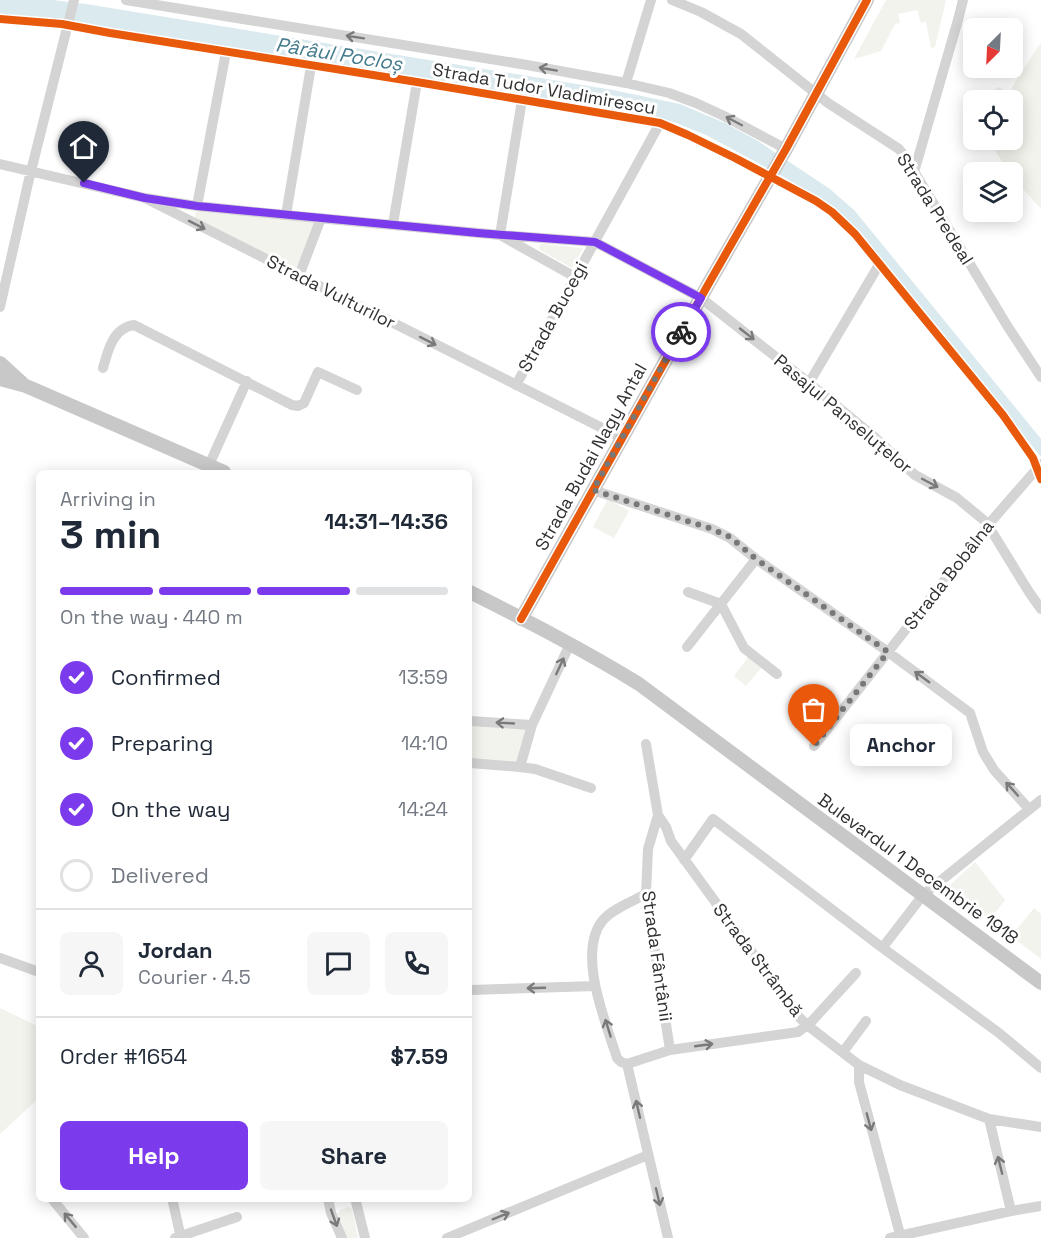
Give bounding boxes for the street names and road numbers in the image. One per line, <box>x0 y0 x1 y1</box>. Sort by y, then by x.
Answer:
street label: Strada Tudor Vladimirescu <box>431 58 657 119</box>
street label: Strada Predeal <box>892 149 979 269</box>
street label: Strada Vulturilor <box>263 249 400 334</box>
street label: Strada Bucegi <box>513 257 592 376</box>
street label: Pasajul Panseluțelor <box>769 349 917 478</box>
street label: Strada Budai Nagy Antal <box>529 359 652 554</box>
street label: Strada Bobâlna <box>899 515 999 634</box>
street label: Bulevardul 1 Decembrie 1918 <box>813 788 1023 949</box>
street label: Strada Fântânii <box>637 889 678 1023</box>
street label: Strada Strâmbă <box>708 898 809 1021</box>

